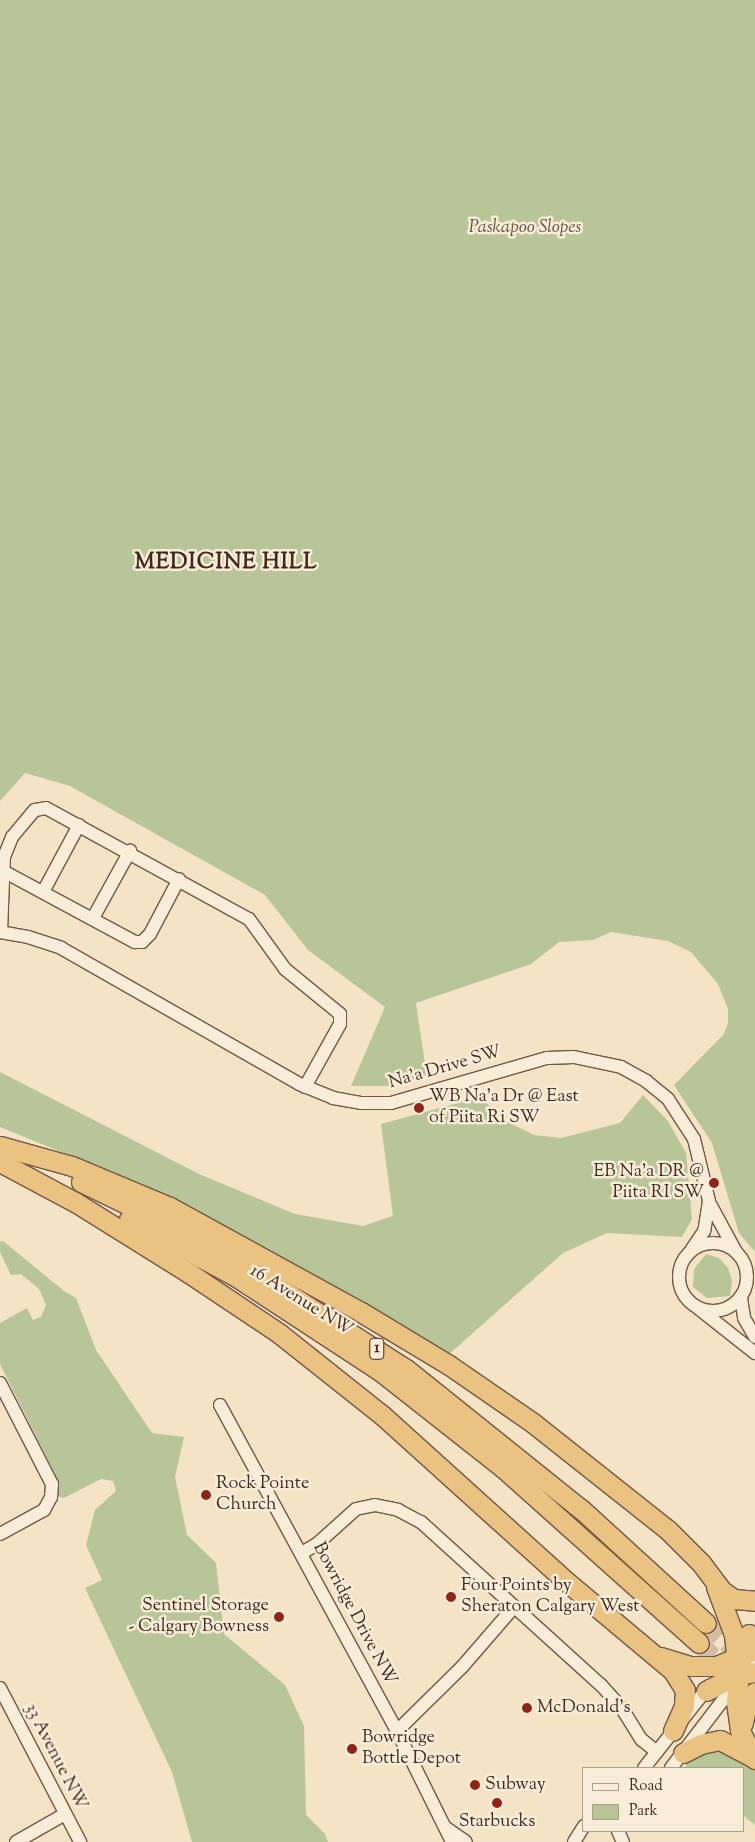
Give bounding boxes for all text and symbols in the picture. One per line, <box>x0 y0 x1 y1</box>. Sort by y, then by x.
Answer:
park label: Paskapoo Slopes <box>469 217 581 239</box>
district label: MEDICINE HILL <box>133 551 319 577</box>
street label: Na'a Drive SW <box>386 1042 504 1094</box>
place label: WB Na'a Dr @ East of Piita Ri SW <box>429 1087 579 1130</box>
marker: WB Na'a Dr @ East of Piita Ri SW <box>413 1102 425 1114</box>
place label: EB Na'a DR @ Piita RI SW <box>593 1162 704 1204</box>
marker: EB Na'a DR @ Piita RI SW <box>708 1177 720 1189</box>
street label: 16 Avenue NW <box>246 1261 356 1341</box>
road number: 1 <box>368 1336 386 1362</box>
place label: Rock Pointe Church <box>216 1474 309 1516</box>
marker: Rock Pointe Church <box>200 1489 212 1501</box>
street label: Bowridge Drive NW <box>307 1539 401 1689</box>
place label: Four Points by Sheraton Calgary West <box>461 1576 639 1618</box>
marker: Four Points by Sheraton Calgary West <box>445 1591 457 1603</box>
place label: Sentinel Storage - Calgary Bowness <box>128 1596 269 1638</box>
marker: Sentinel Storage - Calgary Bowness <box>273 1611 285 1623</box>
place label: McDonald's <box>537 1697 631 1719</box>
street label: 33 Avenue NW <box>19 1700 91 1814</box>
marker: McDonald's <box>521 1702 533 1714</box>
place label: Bowridge Bottle Depot <box>362 1728 461 1770</box>
marker: Bowridge Bottle Depot <box>346 1743 358 1755</box>
legend <box>582 1767 745 1832</box>
place label: Subway <box>485 1774 546 1796</box>
text: Road <box>629 1776 663 1797</box>
marker: Subway <box>469 1779 481 1791</box>
marker: Starbucks <box>491 1797 503 1809</box>
text: Park <box>629 1801 658 1822</box>
place label: Starbucks <box>459 1811 535 1833</box>

